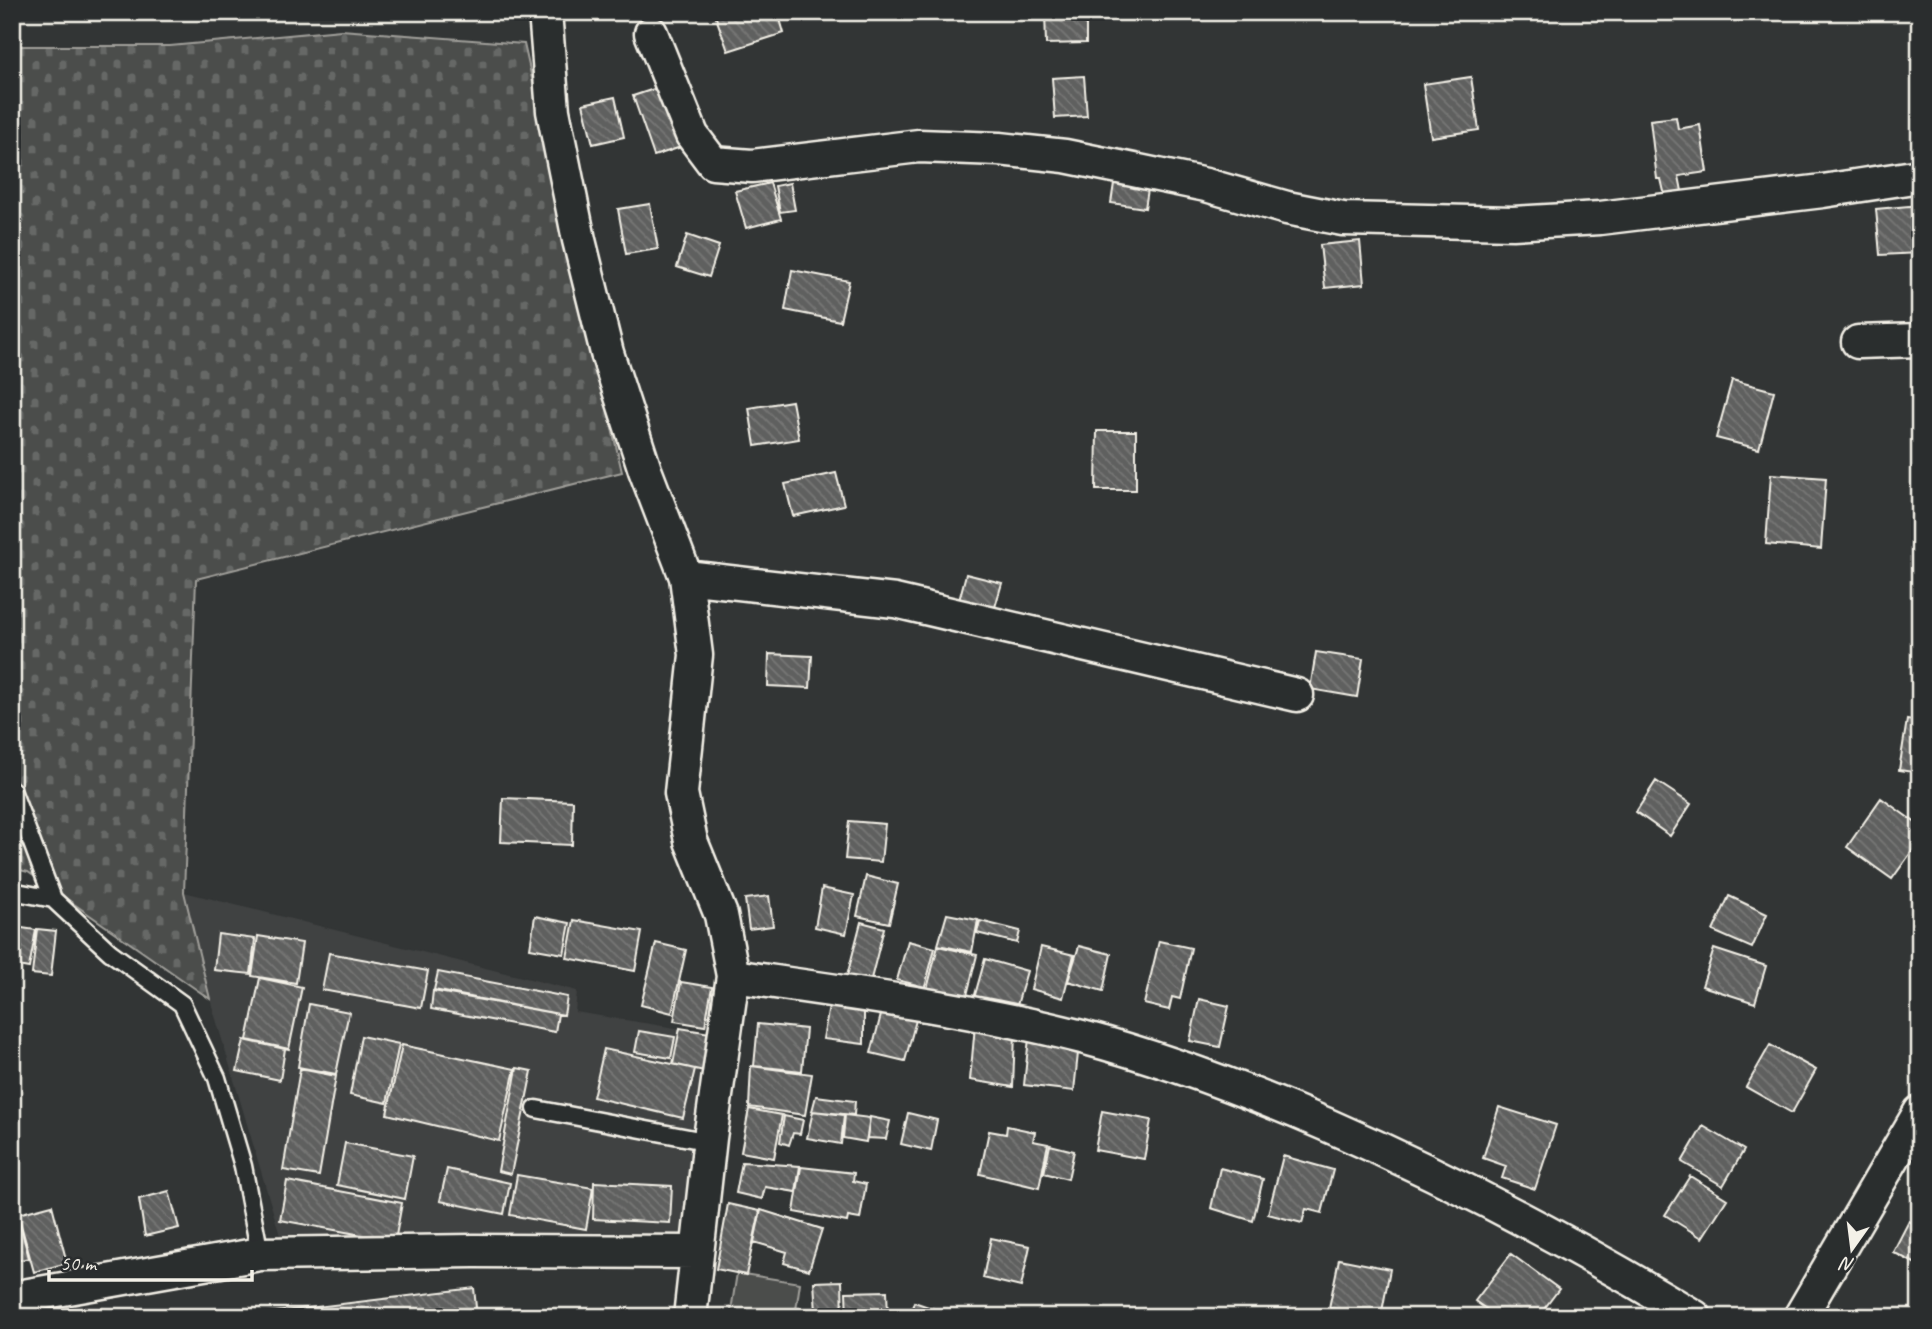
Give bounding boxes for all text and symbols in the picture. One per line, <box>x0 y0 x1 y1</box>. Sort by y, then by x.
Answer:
north arrow <box>1816 1214 1886 1284</box>
scale bar <box>49 1238 252 1282</box>
text: 50 m <box>60 1250 98 1276</box>
text: N <box>1836 1251 1857 1278</box>

